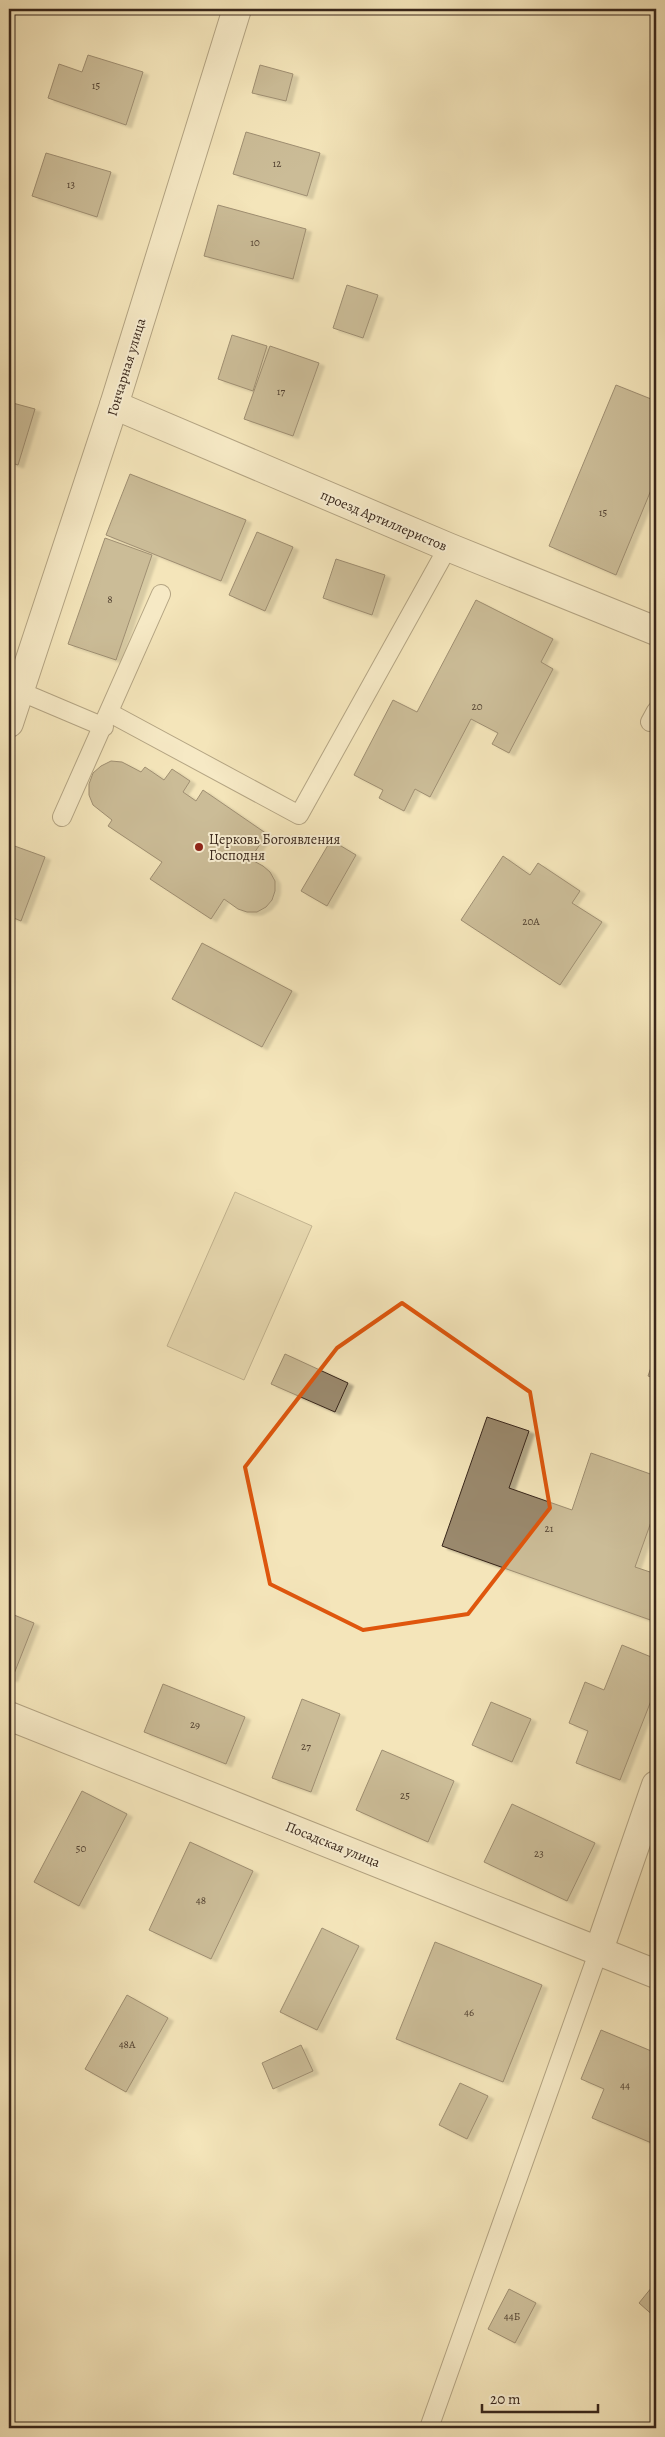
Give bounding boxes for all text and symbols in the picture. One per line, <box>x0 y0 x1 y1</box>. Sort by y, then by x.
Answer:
house number: 15 <box>92 78 101 93</box>
house number: 12 <box>273 156 282 171</box>
house number: 13 <box>67 177 75 192</box>
house number: 10 <box>250 235 260 250</box>
street label: Гончарная улица <box>103 315 151 418</box>
house number: 17 <box>277 384 286 399</box>
street label: проезд Артиллеристов <box>317 485 450 556</box>
house number: 15 <box>599 505 608 520</box>
house number: 8 <box>107 592 113 607</box>
house number: 20 <box>471 699 483 714</box>
place label: Церковь Богоявления Господня <box>209 830 340 865</box>
marker: Церковь Богоявления Господня <box>193 841 205 853</box>
house number: 20А <box>522 914 540 929</box>
house number: 21 <box>545 1521 554 1536</box>
house number: 29 <box>190 1717 200 1732</box>
house number: 27 <box>301 1739 311 1754</box>
house number: 25 <box>400 1788 410 1803</box>
street label: Посадская улица <box>283 1817 384 1872</box>
house number: 50 <box>76 1841 86 1856</box>
house number: 23 <box>534 1846 544 1861</box>
house number: 48 <box>196 1893 206 1908</box>
house number: 46 <box>464 2005 474 2020</box>
house number: 48А <box>119 2037 136 2052</box>
house number: 44 <box>620 2078 630 2093</box>
house number: 44Б <box>504 2309 520 2324</box>
scale bar <box>482 2382 599 2414</box>
text: 20 m <box>490 2389 521 2409</box>

